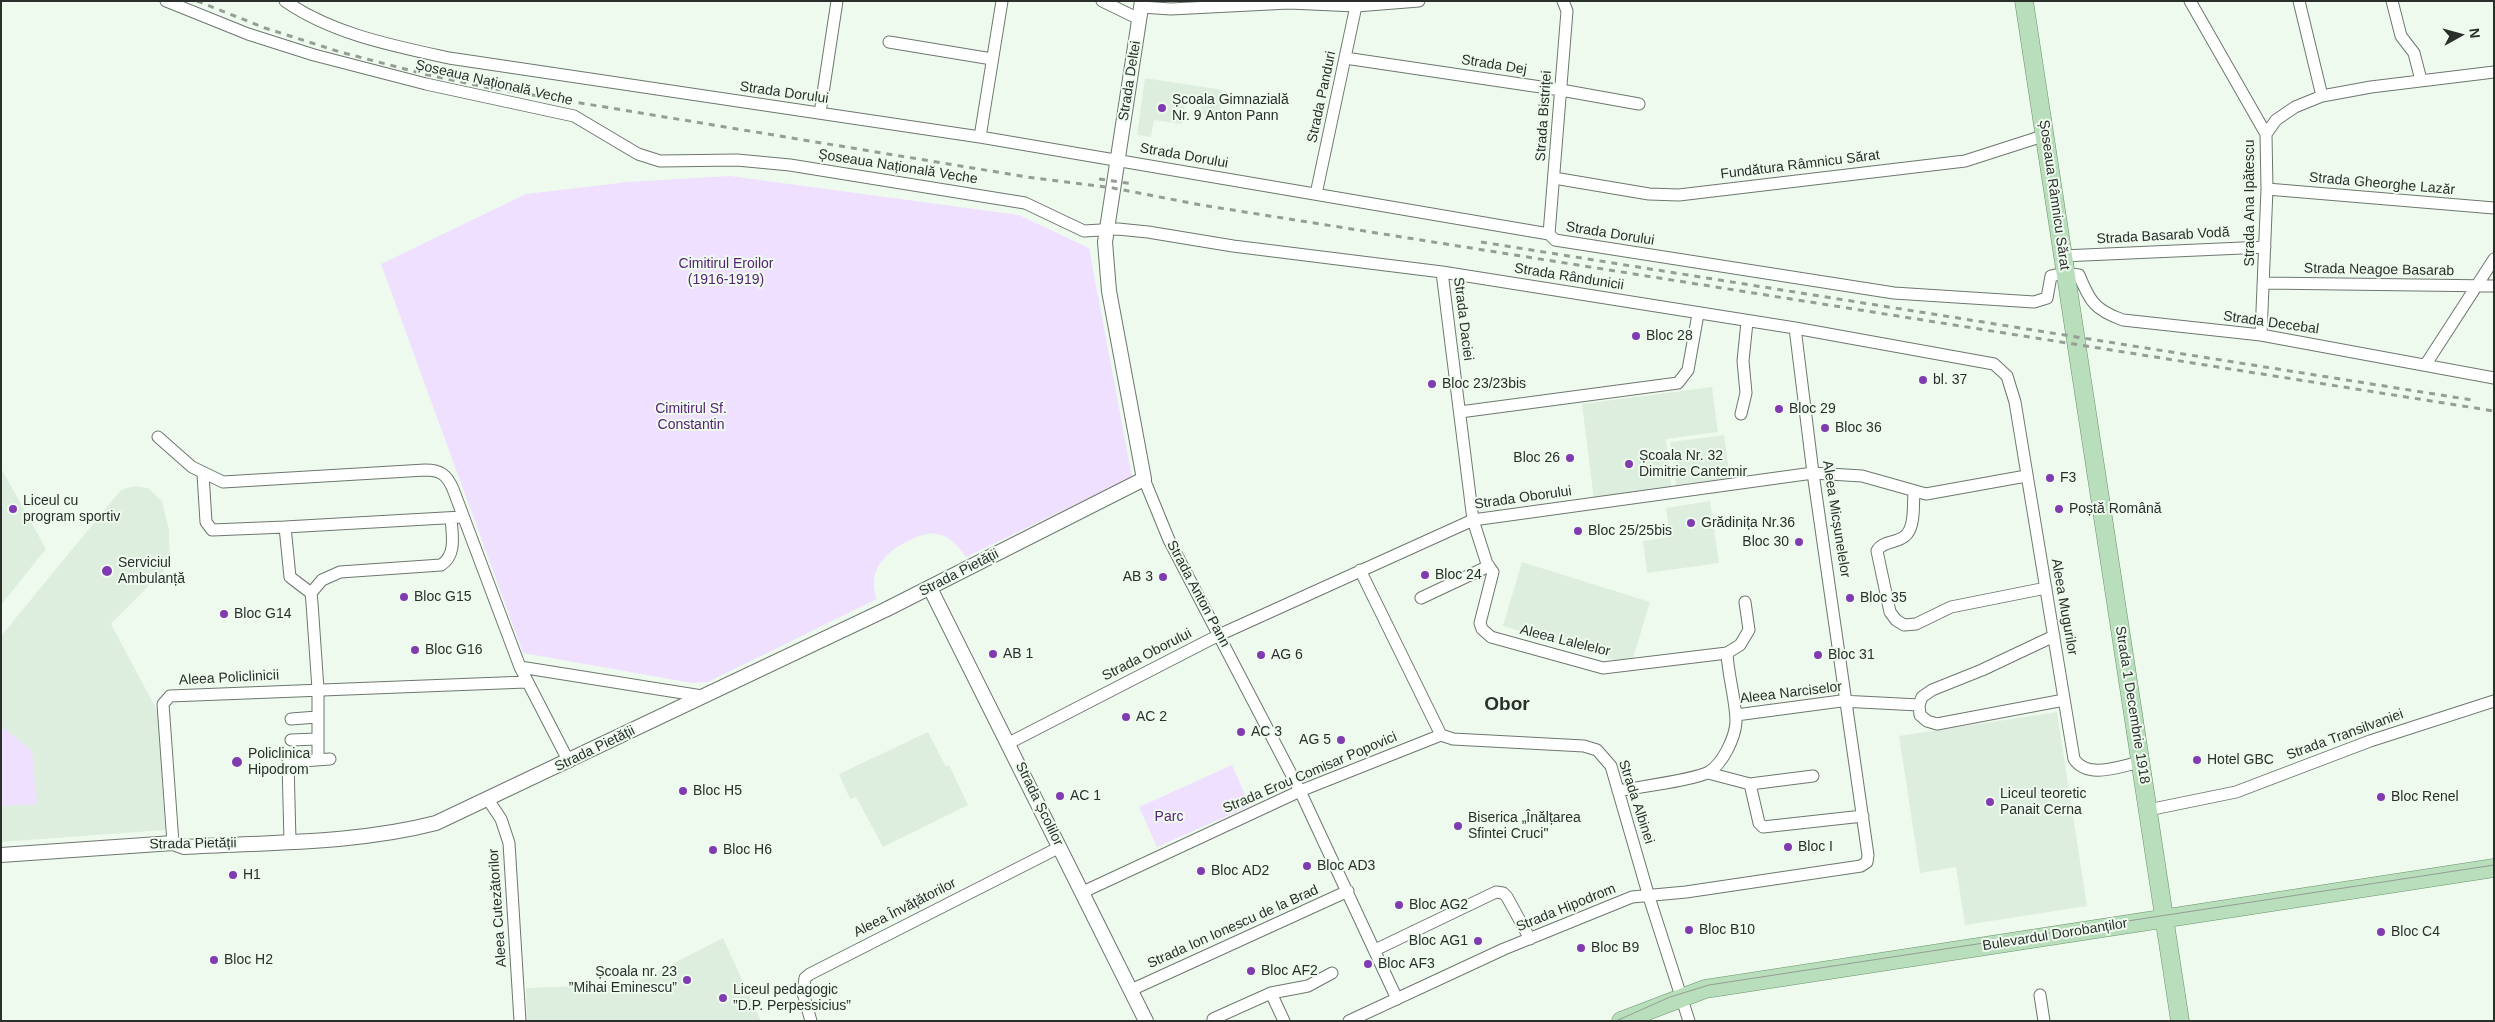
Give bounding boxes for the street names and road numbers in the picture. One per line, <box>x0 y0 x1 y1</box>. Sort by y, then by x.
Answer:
street label: Strada Deltei <box>1115 40 1145 122</box>
street label: Strada Panduri <box>1304 50 1340 144</box>
street label: Strada Dej <box>1460 52 1528 78</box>
street label: Șoseaua Națională Veche <box>414 57 574 109</box>
street label: Strada Bistriței <box>1532 70 1556 162</box>
street label: Strada Dorului <box>739 78 829 108</box>
street label: Șoseaua Râmnicu Sărat <box>2035 119 2073 271</box>
street label: Strada Dorului <box>1138 140 1230 172</box>
street label: Strada Ana Ipătescu <box>2242 140 2258 266</box>
street label: Șoseaua Națională Veche <box>817 146 979 188</box>
street label: Fundătura Râmnicu Sărat <box>1719 147 1881 183</box>
street label: Strada Gheorghe Lazăr <box>2308 169 2456 199</box>
street label: Strada Dorului <box>1564 219 1656 249</box>
street label: Strada Basarab Vodă <box>2096 224 2230 248</box>
street label: Strada Rândunicii <box>1513 260 1625 294</box>
street label: Strada Neagoe Basarab <box>2304 260 2454 280</box>
street label: Strada Daciei <box>1450 276 1476 362</box>
street label: Strada Decebal <box>2222 308 2320 338</box>
street label: Aleea Micșunelelor <box>1818 459 1854 579</box>
street label: Strada Oborului <box>1473 483 1573 513</box>
street label: Strada Anton Pann <box>1163 538 1233 650</box>
street label: Strada Pietății <box>916 546 1002 600</box>
street label: Aleea Mugurilor <box>2047 557 2081 657</box>
street label: Aleea Lalelelor <box>1518 622 1612 660</box>
street label: Strada Oborului <box>1100 625 1194 685</box>
street label: Strada 1 Decembrie 1918 <box>2111 625 2153 785</box>
street label: Aleea Policlinicii <box>178 667 280 689</box>
street label: Aleea Narciselor <box>1739 678 1843 708</box>
street label: Strada Transilvaniei <box>2284 706 2406 764</box>
street label: Strada Pietății <box>552 722 638 776</box>
street label: Strada Erou Comisar Popovici <box>1220 729 1400 817</box>
street label: Strada Albinei <box>1615 758 1657 846</box>
street label: Strada Școlilor <box>1011 759 1067 849</box>
street label: Strada Pietății <box>149 835 237 853</box>
street label: Aleea Cutezătorilor <box>485 848 511 968</box>
street label: Aleea Învățătorilor <box>851 875 959 941</box>
street label: Strada Hipodrom <box>1514 880 1618 936</box>
street label: Strada Ion Ionescu de la Brad <box>1145 882 1321 972</box>
street label: Bulevardul Dorobanților <box>1981 915 2129 955</box>

